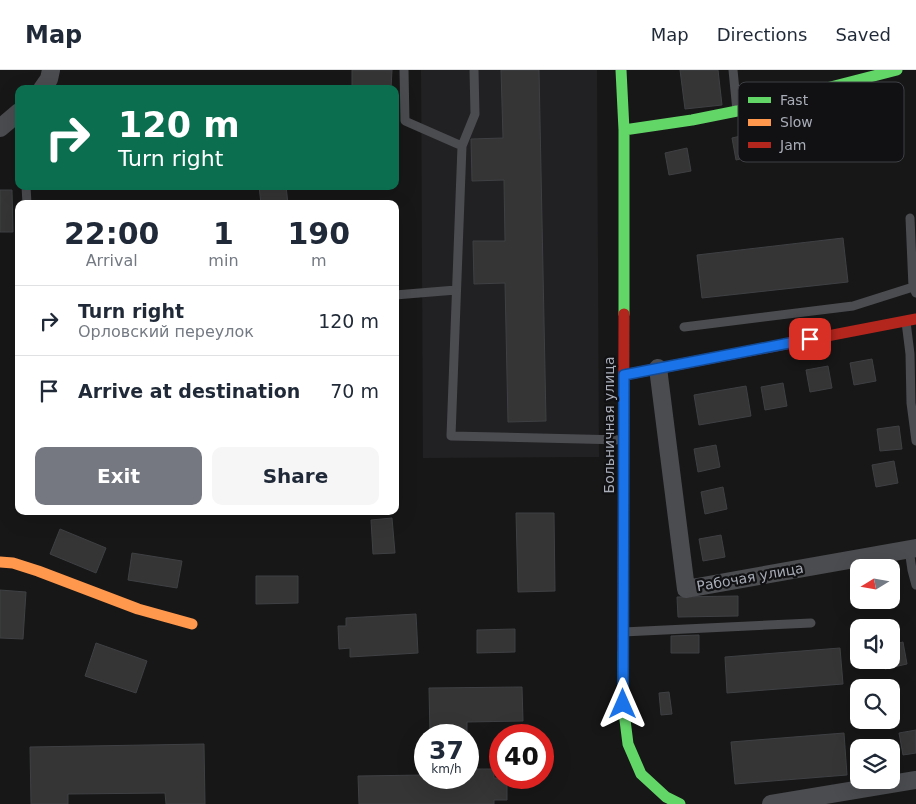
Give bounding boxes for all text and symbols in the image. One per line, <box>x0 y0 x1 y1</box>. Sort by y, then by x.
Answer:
text: Map <box>25 21 82 49</box>
text: Map <box>651 24 689 45</box>
text: Directions <box>717 24 807 45</box>
text: Saved <box>835 24 891 45</box>
legend <box>738 82 904 162</box>
text: Fast <box>780 92 809 108</box>
icon: right <box>35 105 100 170</box>
text: 120 m <box>118 105 240 145</box>
text: Slow <box>780 114 813 130</box>
text: Jam <box>779 137 806 153</box>
text: Turn right <box>118 146 223 171</box>
text: 22:00 <box>64 216 159 251</box>
text: 1 <box>213 216 234 251</box>
text: 190 <box>287 216 350 251</box>
text: Arrival <box>86 251 138 270</box>
text: min <box>208 251 239 270</box>
text: m <box>311 251 327 270</box>
text: Turn right <box>78 300 184 322</box>
icon: right <box>35 307 63 335</box>
text: 120 m <box>318 310 379 332</box>
pin <box>789 318 831 360</box>
text: Орловский переулок <box>78 322 254 341</box>
icon: arrive <box>796 325 824 353</box>
street label: Больничная улица <box>601 357 617 493</box>
icon: arrive <box>35 377 63 405</box>
text: Arrive at destination <box>78 380 300 402</box>
text: 70 m <box>330 380 379 402</box>
button: Exit <box>35 447 202 505</box>
button: Share <box>212 447 379 505</box>
north arrow <box>850 559 900 609</box>
map controls <box>850 559 900 789</box>
street label: Рабочая улица <box>695 560 805 594</box>
button: sound <box>850 619 900 669</box>
position arrow <box>596 677 648 729</box>
button: search <box>850 679 900 729</box>
speed limit sign: 40 <box>489 724 554 789</box>
text: 37 <box>429 736 464 765</box>
button: layers <box>850 739 900 789</box>
text: km/h <box>431 762 462 776</box>

